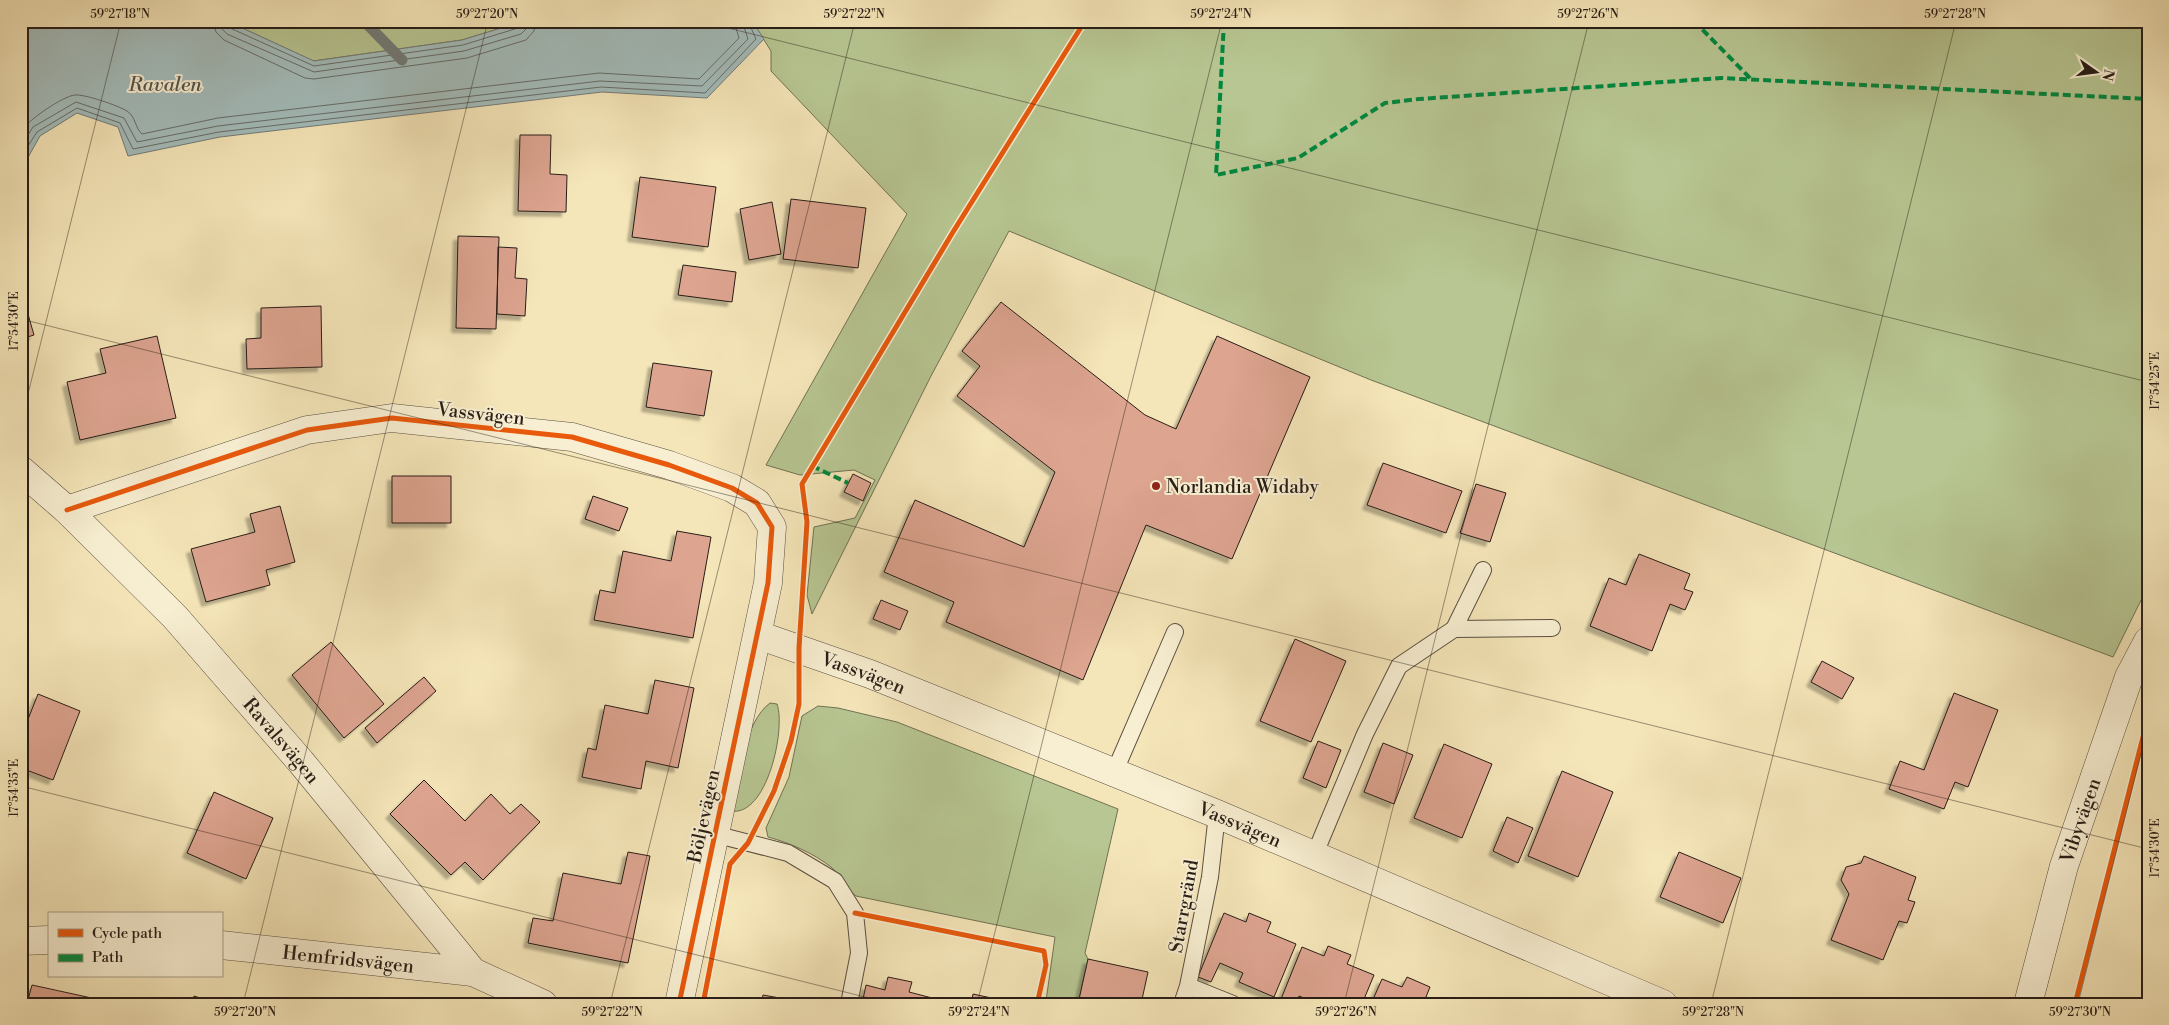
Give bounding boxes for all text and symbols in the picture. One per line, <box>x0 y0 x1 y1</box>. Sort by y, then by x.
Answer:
text: 59°27'18"N <box>90 7 150 22</box>
text: 59°27'20"N <box>456 7 518 22</box>
text: 59°27'22"N <box>823 7 885 22</box>
text: 59°27'24"N <box>1190 7 1252 22</box>
text: 59°27'26"N <box>1557 7 1619 22</box>
text: 59°27'28"N <box>1924 7 1986 22</box>
north arrow <box>2072 48 2122 98</box>
text: N <box>2098 67 2118 82</box>
water label: Ravalen <box>127 73 202 98</box>
text: 17°54'30"E <box>7 291 22 351</box>
text: 17°54'25"E <box>2148 352 2163 410</box>
street label: Vassvägen <box>435 397 526 431</box>
place label: Norlandia Widaby <box>1166 475 1319 499</box>
marker: Norlandia Widaby <box>1150 480 1162 492</box>
street label: Vassvägen <box>817 647 909 700</box>
street label: Ravalsvägen <box>237 693 325 789</box>
text: 17°54'35"E <box>7 759 22 817</box>
street label: Böljevägen <box>682 767 726 866</box>
street label: Vibyvägen <box>2055 775 2106 867</box>
street label: Vassvägen <box>1194 796 1285 853</box>
text: 17°54'30"E <box>2148 818 2163 878</box>
street label: Starrgränd <box>1164 857 1204 955</box>
legend <box>48 912 222 978</box>
text: Cycle path <box>92 924 162 943</box>
street label: Hemfridsvägen <box>281 941 415 979</box>
text: Path <box>92 948 124 967</box>
text: 59°27'20"N <box>214 1005 276 1020</box>
text: 59°27'22"N <box>581 1005 643 1020</box>
text: 59°27'24"N <box>948 1005 1010 1020</box>
text: 59°27'26"N <box>1315 1005 1377 1020</box>
text: 59°27'28"N <box>1682 1005 1744 1020</box>
text: 59°27'30"N <box>2049 1005 2111 1020</box>

